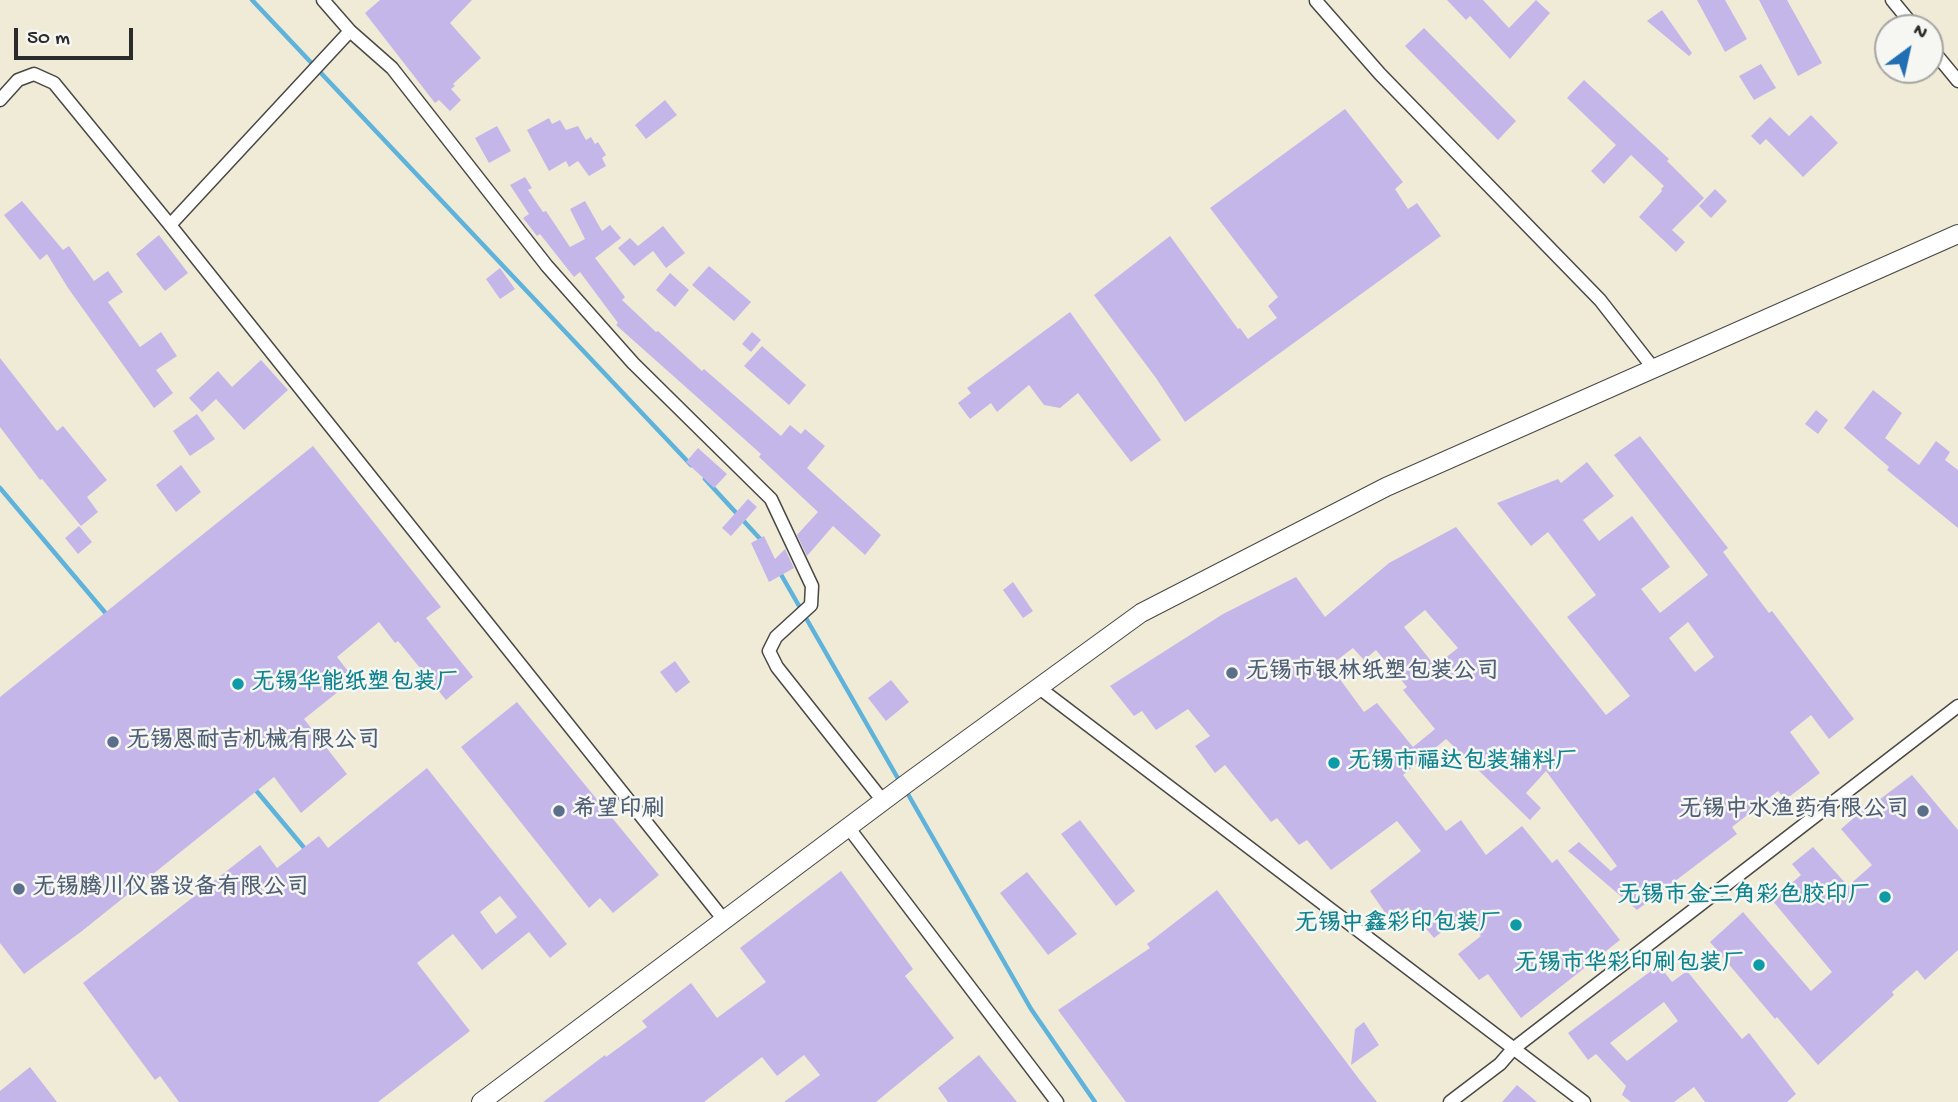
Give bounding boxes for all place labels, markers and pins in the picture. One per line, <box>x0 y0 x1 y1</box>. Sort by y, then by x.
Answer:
place label: 无锡市银林纸塑包装公司 <box>1246 659 1499 687</box>
marker: 无锡市银林纸塑包装公司 <box>1224 665 1240 681</box>
place label: 无锡华能纸塑包装厂 <box>252 670 459 698</box>
marker: 无锡华能纸塑包装厂 <box>230 676 246 692</box>
place label: 无锡恩耐吉机械有限公司 <box>127 728 380 756</box>
marker: 无锡恩耐吉机械有限公司 <box>105 734 121 750</box>
place label: 无锡市福达包装辅料厂 <box>1348 749 1578 777</box>
marker: 无锡市福达包装辅料厂 <box>1326 755 1342 771</box>
place label: 希望印刷 <box>573 797 665 825</box>
place label: 无锡中水渔药有限公司 <box>1679 797 1909 825</box>
marker: 希望印刷 <box>551 803 567 819</box>
marker: 无锡中水渔药有限公司 <box>1915 803 1931 819</box>
place label: 无锡腾川仪器设备有限公司 <box>33 875 309 903</box>
marker: 无锡腾川仪器设备有限公司 <box>11 881 27 897</box>
place label: 无锡市金三角彩色胶印厂 <box>1618 883 1871 911</box>
marker: 无锡市金三角彩色胶印厂 <box>1877 889 1893 905</box>
place label: 无锡中鑫彩印包装厂 <box>1295 911 1502 939</box>
marker: 无锡中鑫彩印包装厂 <box>1508 917 1524 933</box>
place label: 无锡市华彩印刷包装厂 <box>1515 951 1745 979</box>
marker: 无锡市华彩印刷包装厂 <box>1751 957 1767 973</box>

